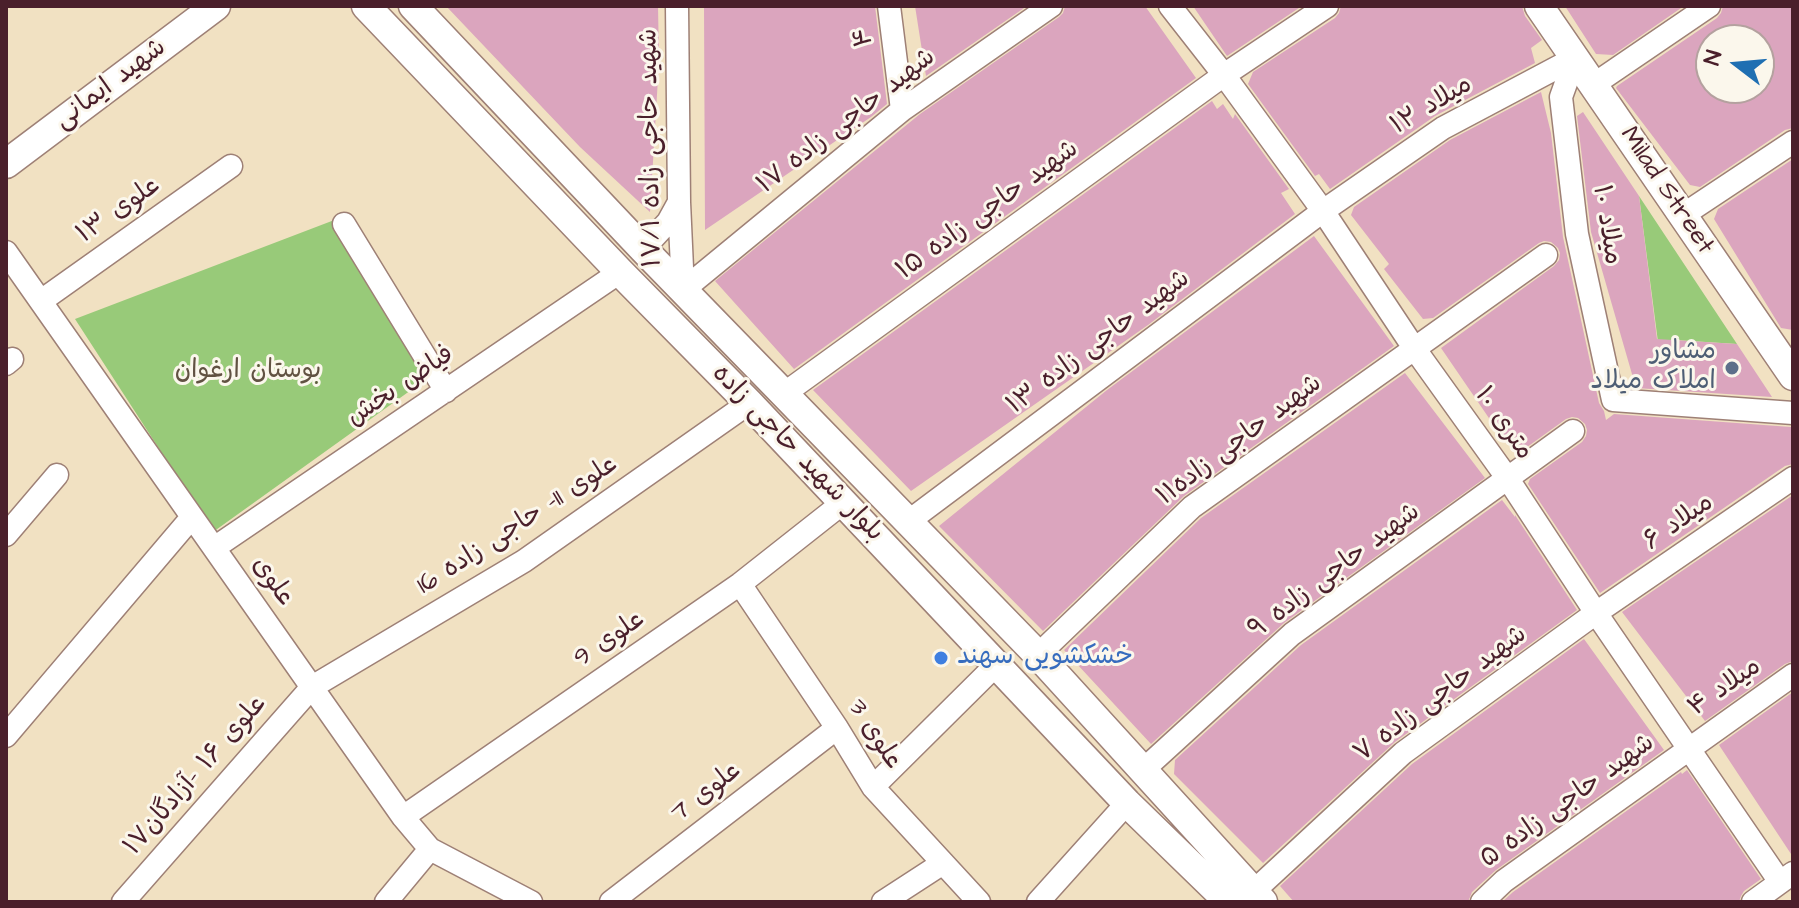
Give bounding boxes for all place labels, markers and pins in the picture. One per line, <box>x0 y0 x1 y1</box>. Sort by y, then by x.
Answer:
place label: مشاور املاک میلاد <box>1590 337 1716 398</box>
marker: مشاور املاک میلاد <box>1723 359 1741 377</box>
place label: خشکشویی سهند <box>957 642 1133 674</box>
marker: خشکشویی سهند <box>932 649 950 667</box>

